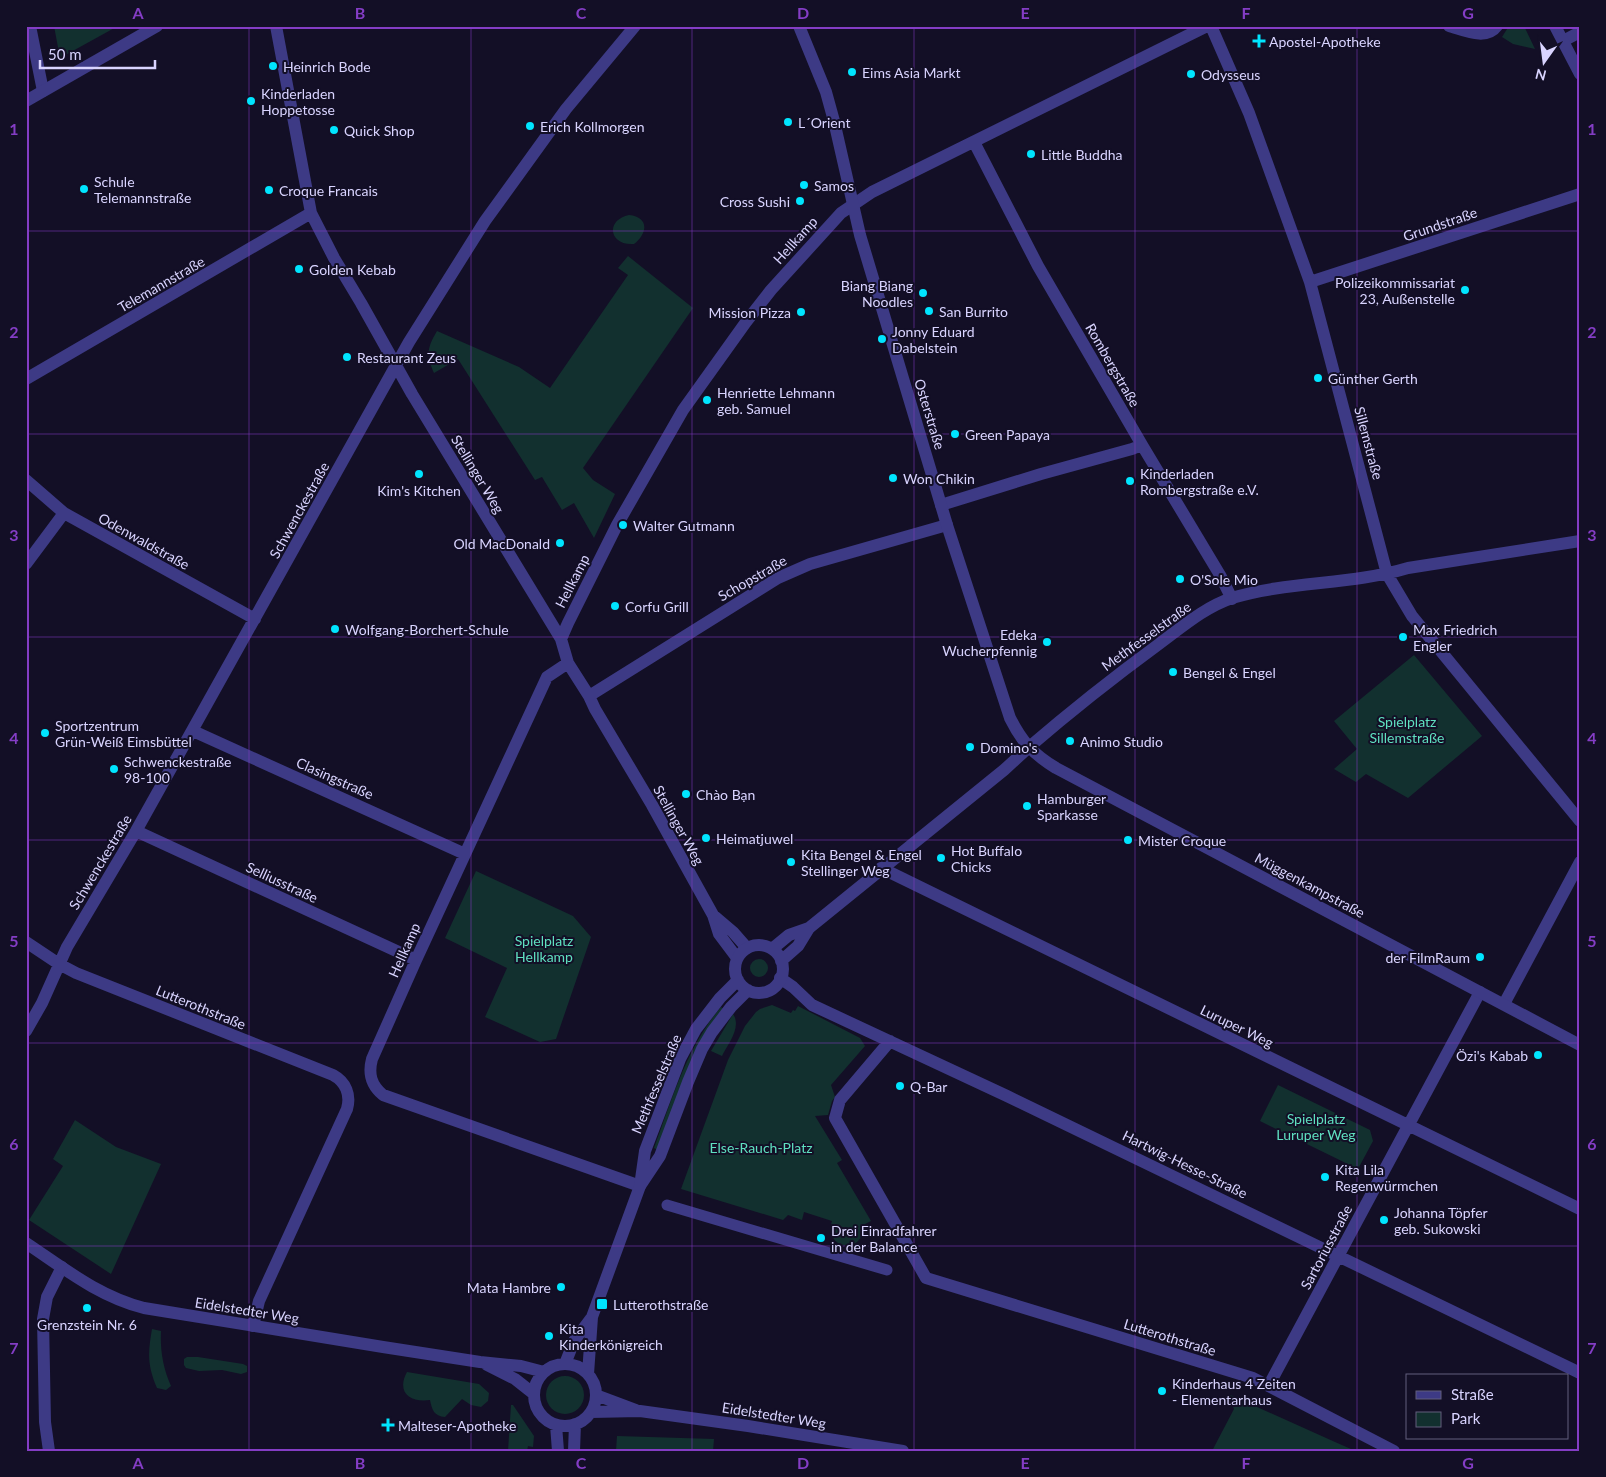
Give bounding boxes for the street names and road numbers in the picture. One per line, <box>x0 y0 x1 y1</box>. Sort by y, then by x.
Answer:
street label: Grundstraße <box>1401 203 1479 245</box>
street label: Hellkamp <box>769 213 821 267</box>
street label: Telemannstraße <box>115 252 207 316</box>
street label: Rombergstraße <box>1082 320 1144 410</box>
street label: Osterstraße <box>911 377 949 451</box>
street label: Sillemstraße <box>1351 405 1387 481</box>
street label: Stellinger Weg <box>448 432 508 516</box>
street label: Schwenckestraße <box>266 459 332 561</box>
street label: Odenwaldstraße <box>95 509 193 573</box>
street label: Hellkamp <box>551 551 593 611</box>
street label: Schopstraße <box>715 552 789 604</box>
street label: Methfesselstraße <box>1098 598 1194 674</box>
street label: Clasingstraße <box>294 753 376 803</box>
street label: Stellinger Weg <box>650 782 708 868</box>
street label: Schwenckestraße <box>65 812 135 912</box>
street label: Müggenkampstraße <box>1252 849 1368 921</box>
street label: Selliusstraße <box>243 858 321 906</box>
street label: Hellkamp <box>384 920 424 980</box>
street label: Lutterothstraße <box>154 981 248 1033</box>
street label: Luruper Weg <box>1198 1001 1276 1051</box>
street label: Methfesselstraße <box>627 1032 685 1136</box>
street label: Hartwig-Hesse-Straße <box>1120 1126 1250 1202</box>
street label: Sartoriusstraße <box>1297 1202 1355 1292</box>
street label: Eidelstedter Weg <box>194 1293 300 1327</box>
street label: Lutterothstraße <box>1122 1315 1218 1359</box>
street label: Eidelstedter Weg <box>721 1398 827 1432</box>

